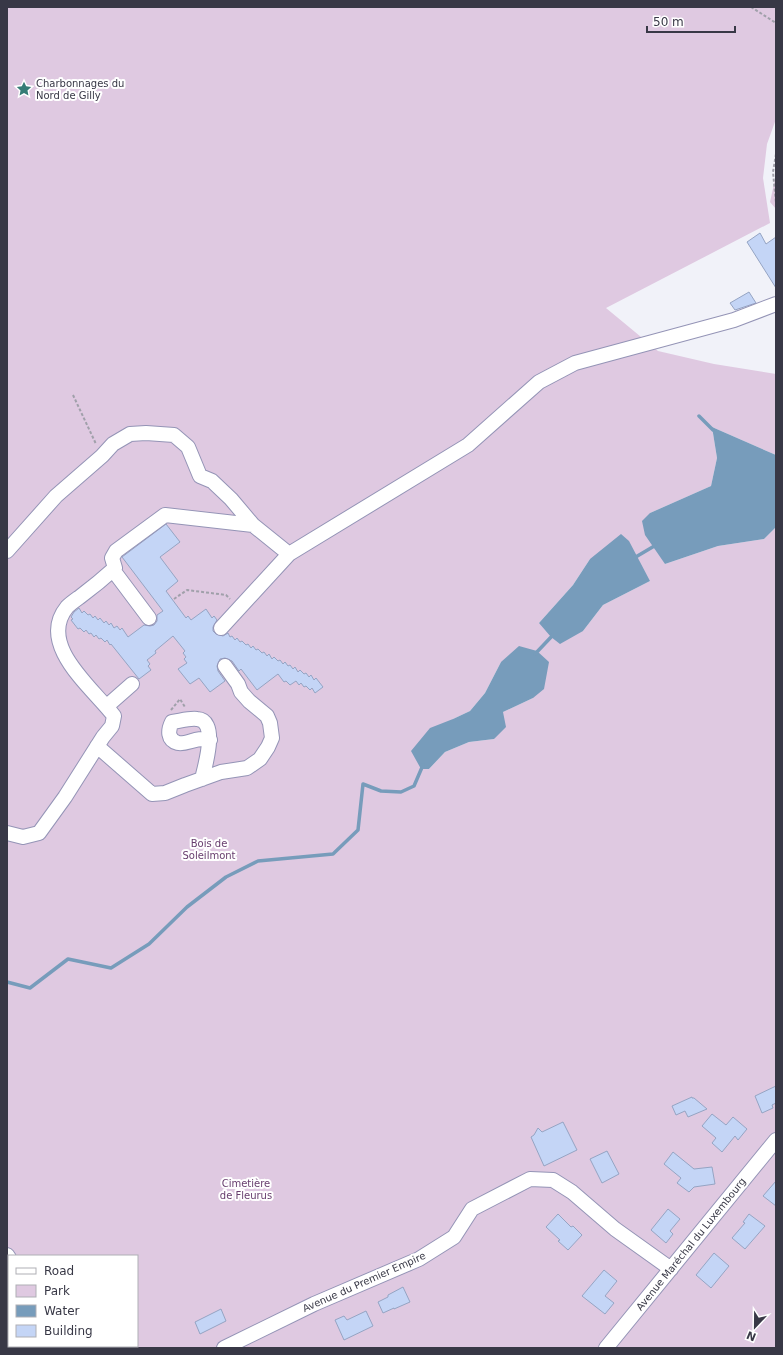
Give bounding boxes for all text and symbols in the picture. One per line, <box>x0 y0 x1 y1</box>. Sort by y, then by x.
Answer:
scale bar <box>647 8 735 34</box>
text: 50 m <box>653 15 684 29</box>
place label: Charbonnages du Nord de Gilly <box>36 78 124 101</box>
place icon: Charbonnages du Nord de Gilly <box>15 80 33 98</box>
park label: Bois de Soleilmont <box>182 838 236 861</box>
street label: Avenue Maréchal du Luxembourg <box>634 1176 748 1312</box>
park label: Cimetière de Fleurus <box>220 1178 272 1201</box>
street label: Avenue du Premier Empire <box>301 1250 427 1314</box>
legend <box>8 1255 138 1347</box>
text: Road <box>44 1264 74 1278</box>
text: Park <box>44 1284 70 1298</box>
text: Water <box>44 1304 80 1318</box>
north arrow <box>735 1307 775 1347</box>
text: Building <box>44 1324 93 1338</box>
text: N <box>745 1328 758 1344</box>

